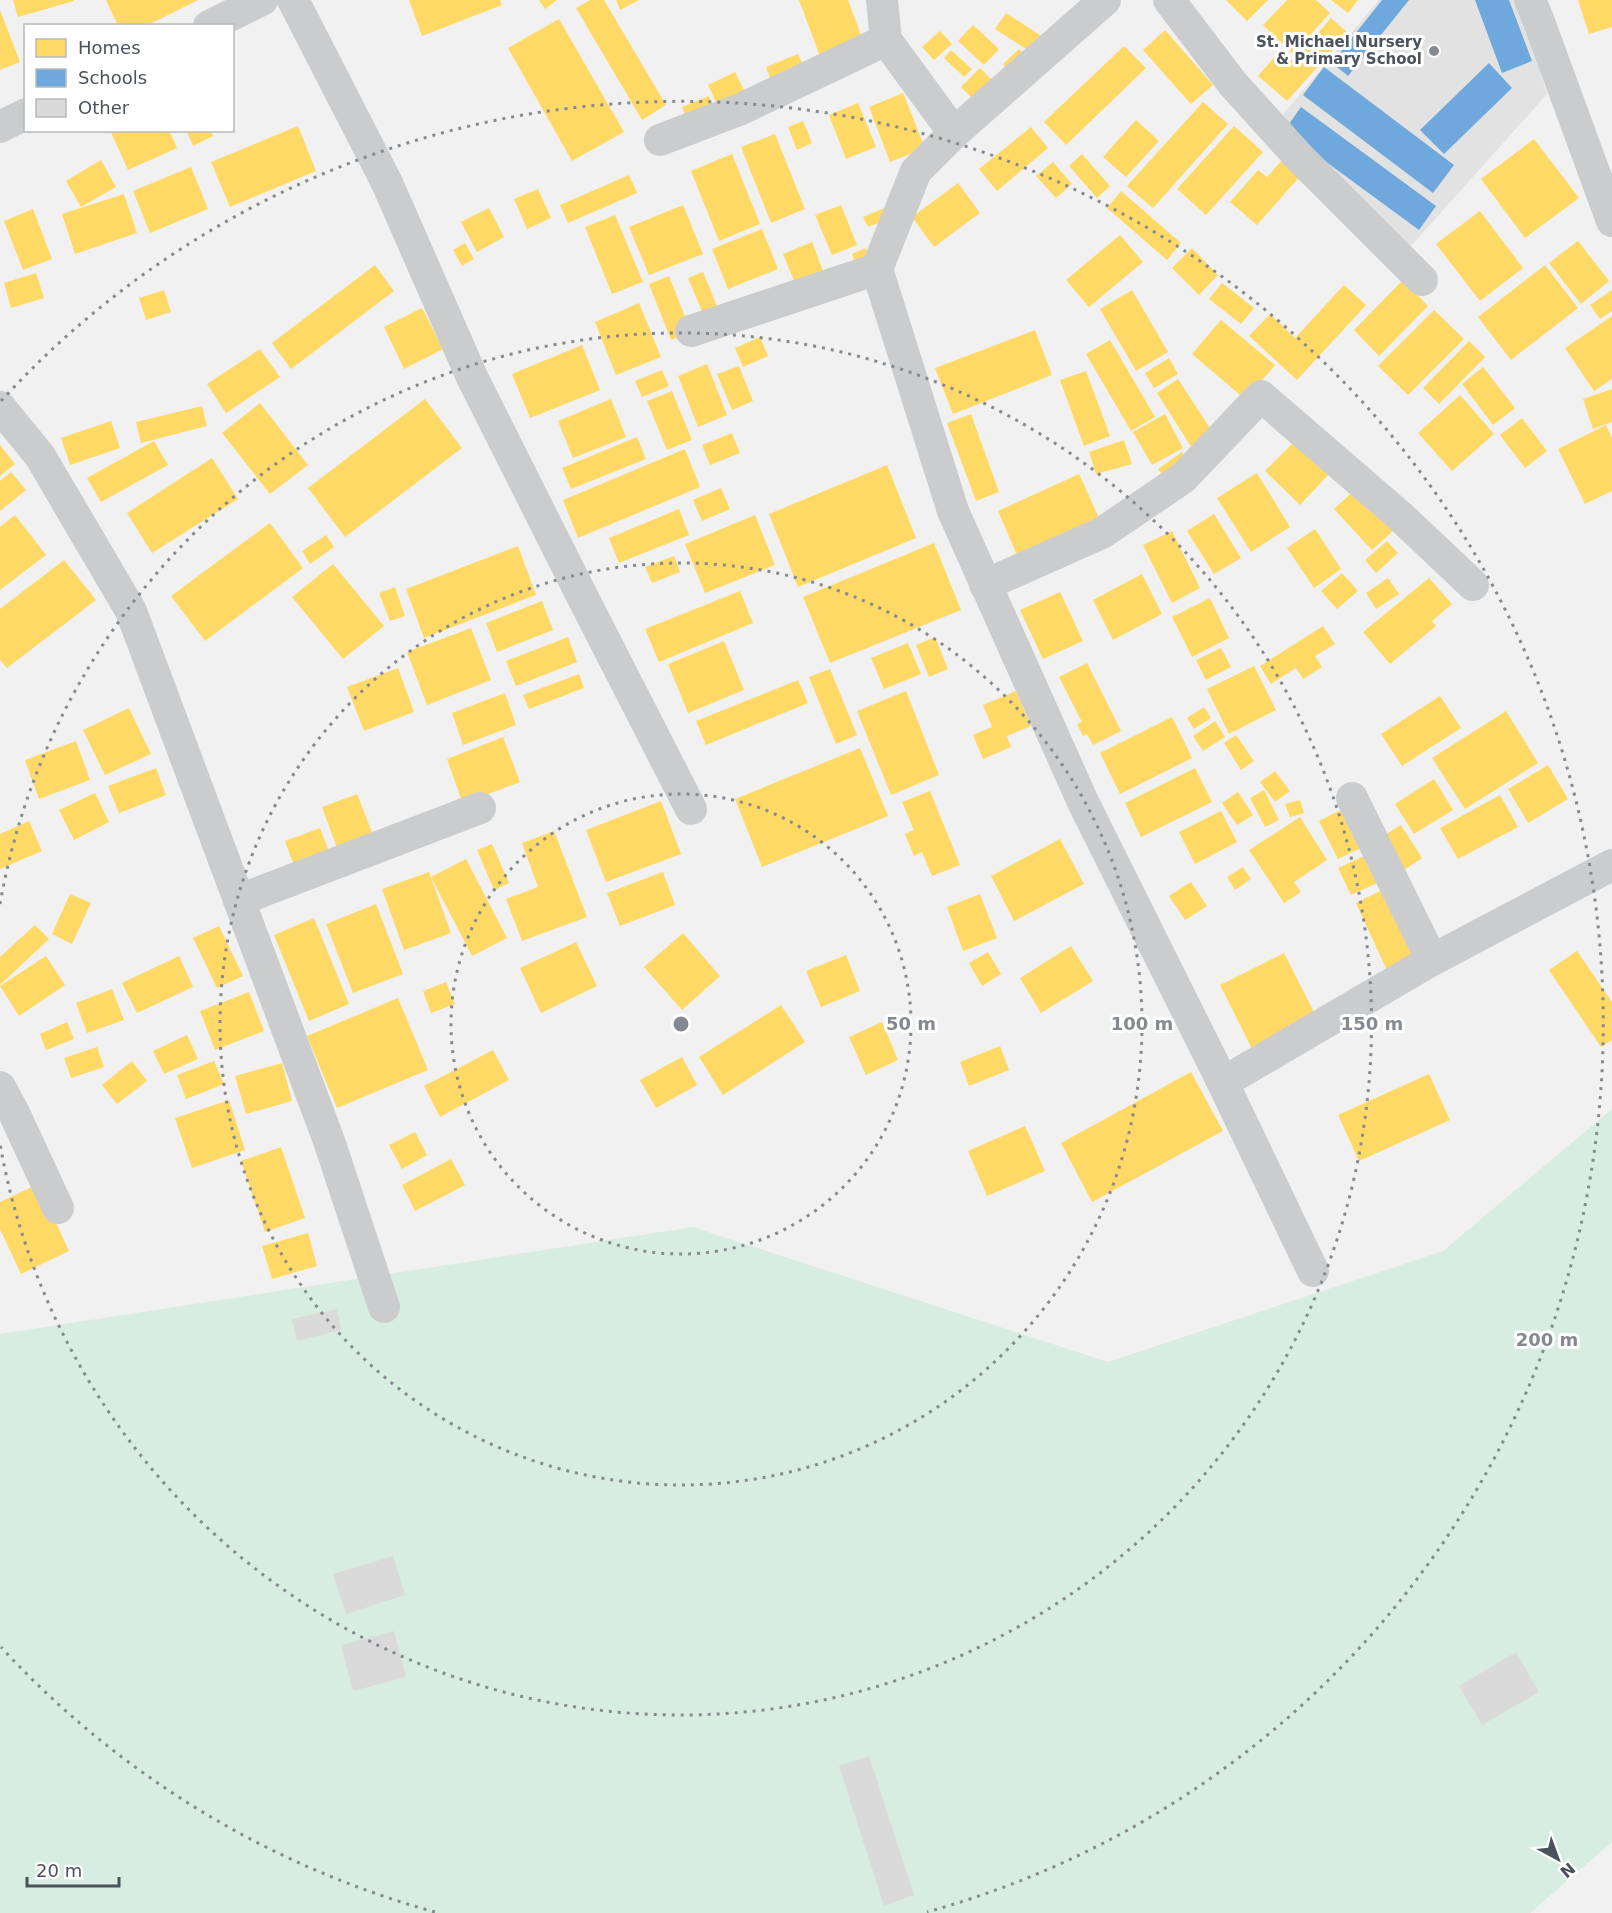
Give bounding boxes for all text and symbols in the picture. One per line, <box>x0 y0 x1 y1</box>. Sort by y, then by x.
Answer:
legend <box>24 24 234 132</box>
place label: St. Michael Nursery & Primary School <box>1256 33 1422 68</box>
text: Homes <box>78 37 141 58</box>
marker: St. Michael Nursery & Primary School <box>1427 44 1441 58</box>
text: Schools <box>78 67 147 88</box>
text: Other <box>78 97 130 118</box>
text: 50 m <box>886 1013 936 1034</box>
text: 100 m <box>1111 1013 1173 1034</box>
text: 150 m <box>1341 1013 1403 1034</box>
centre of rings <box>671 1014 691 1034</box>
text: 200 m <box>1516 1329 1578 1350</box>
north arrow <box>1528 1829 1588 1889</box>
scale bar <box>27 1850 118 1888</box>
text: N <box>1556 1858 1579 1882</box>
text: 20 m <box>36 1860 82 1881</box>

